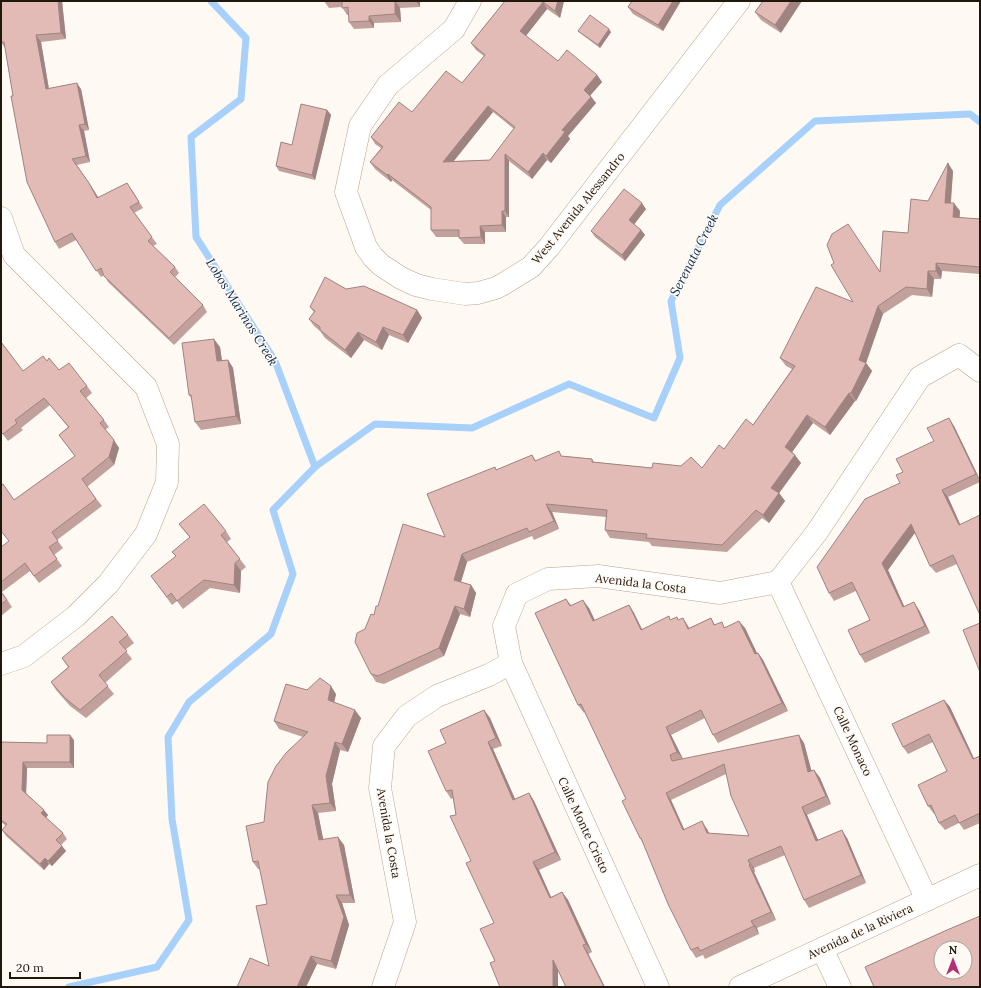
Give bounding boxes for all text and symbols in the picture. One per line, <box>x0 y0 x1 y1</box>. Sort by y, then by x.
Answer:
street label: West Avenida Alessandro <box>528 149 628 267</box>
water label: Serenata Creek <box>666 211 722 299</box>
water label: Lobos Marinos Creek <box>202 255 282 369</box>
street label: Avenida la Costa <box>594 570 687 596</box>
street label: Calle Monaco <box>830 704 876 778</box>
street label: Calle Monte Cristo <box>555 775 613 875</box>
street label: Avenida la Costa <box>374 786 404 879</box>
street label: Avenida de la Riviera <box>804 900 915 962</box>
north arrow <box>933 940 973 980</box>
text: N <box>949 943 958 957</box>
scale bar <box>10 954 80 980</box>
text: 20 m <box>16 960 44 975</box>

